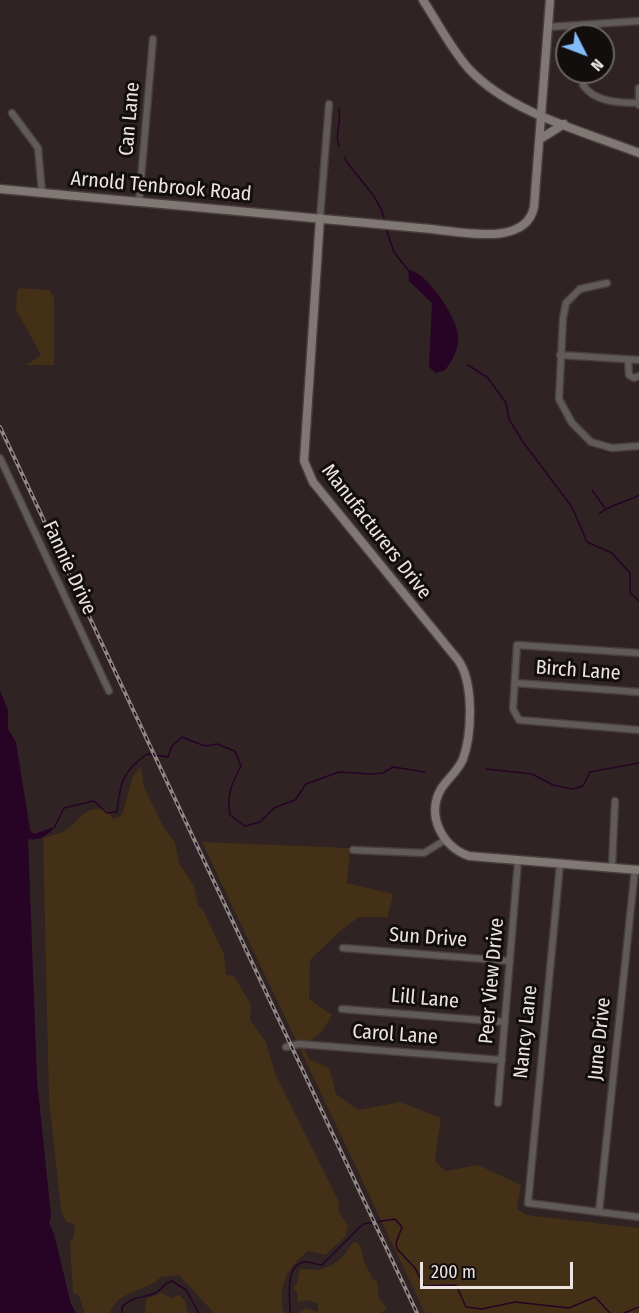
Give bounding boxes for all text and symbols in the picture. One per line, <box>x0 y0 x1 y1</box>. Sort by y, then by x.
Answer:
north arrow <box>555 24 615 84</box>
text: N <box>587 55 608 75</box>
street label: Can Lane <box>115 81 145 157</box>
street label: Arnold Tenbrook Road <box>70 167 252 207</box>
street label: Manufacturers Drive <box>316 460 436 604</box>
street label: Fannie Drive <box>37 517 101 619</box>
street label: Birch Lane <box>535 656 621 686</box>
street label: Peer View Drive <box>475 917 509 1045</box>
street label: Sun Drive <box>388 923 468 953</box>
street label: Lill Lane <box>390 984 460 1014</box>
street label: Nancy Lane <box>509 984 543 1080</box>
street label: June Drive <box>584 996 616 1082</box>
street label: Carol Lane <box>351 1020 439 1050</box>
scale bar <box>423 1250 576 1288</box>
text: 200 m <box>431 1261 476 1283</box>

